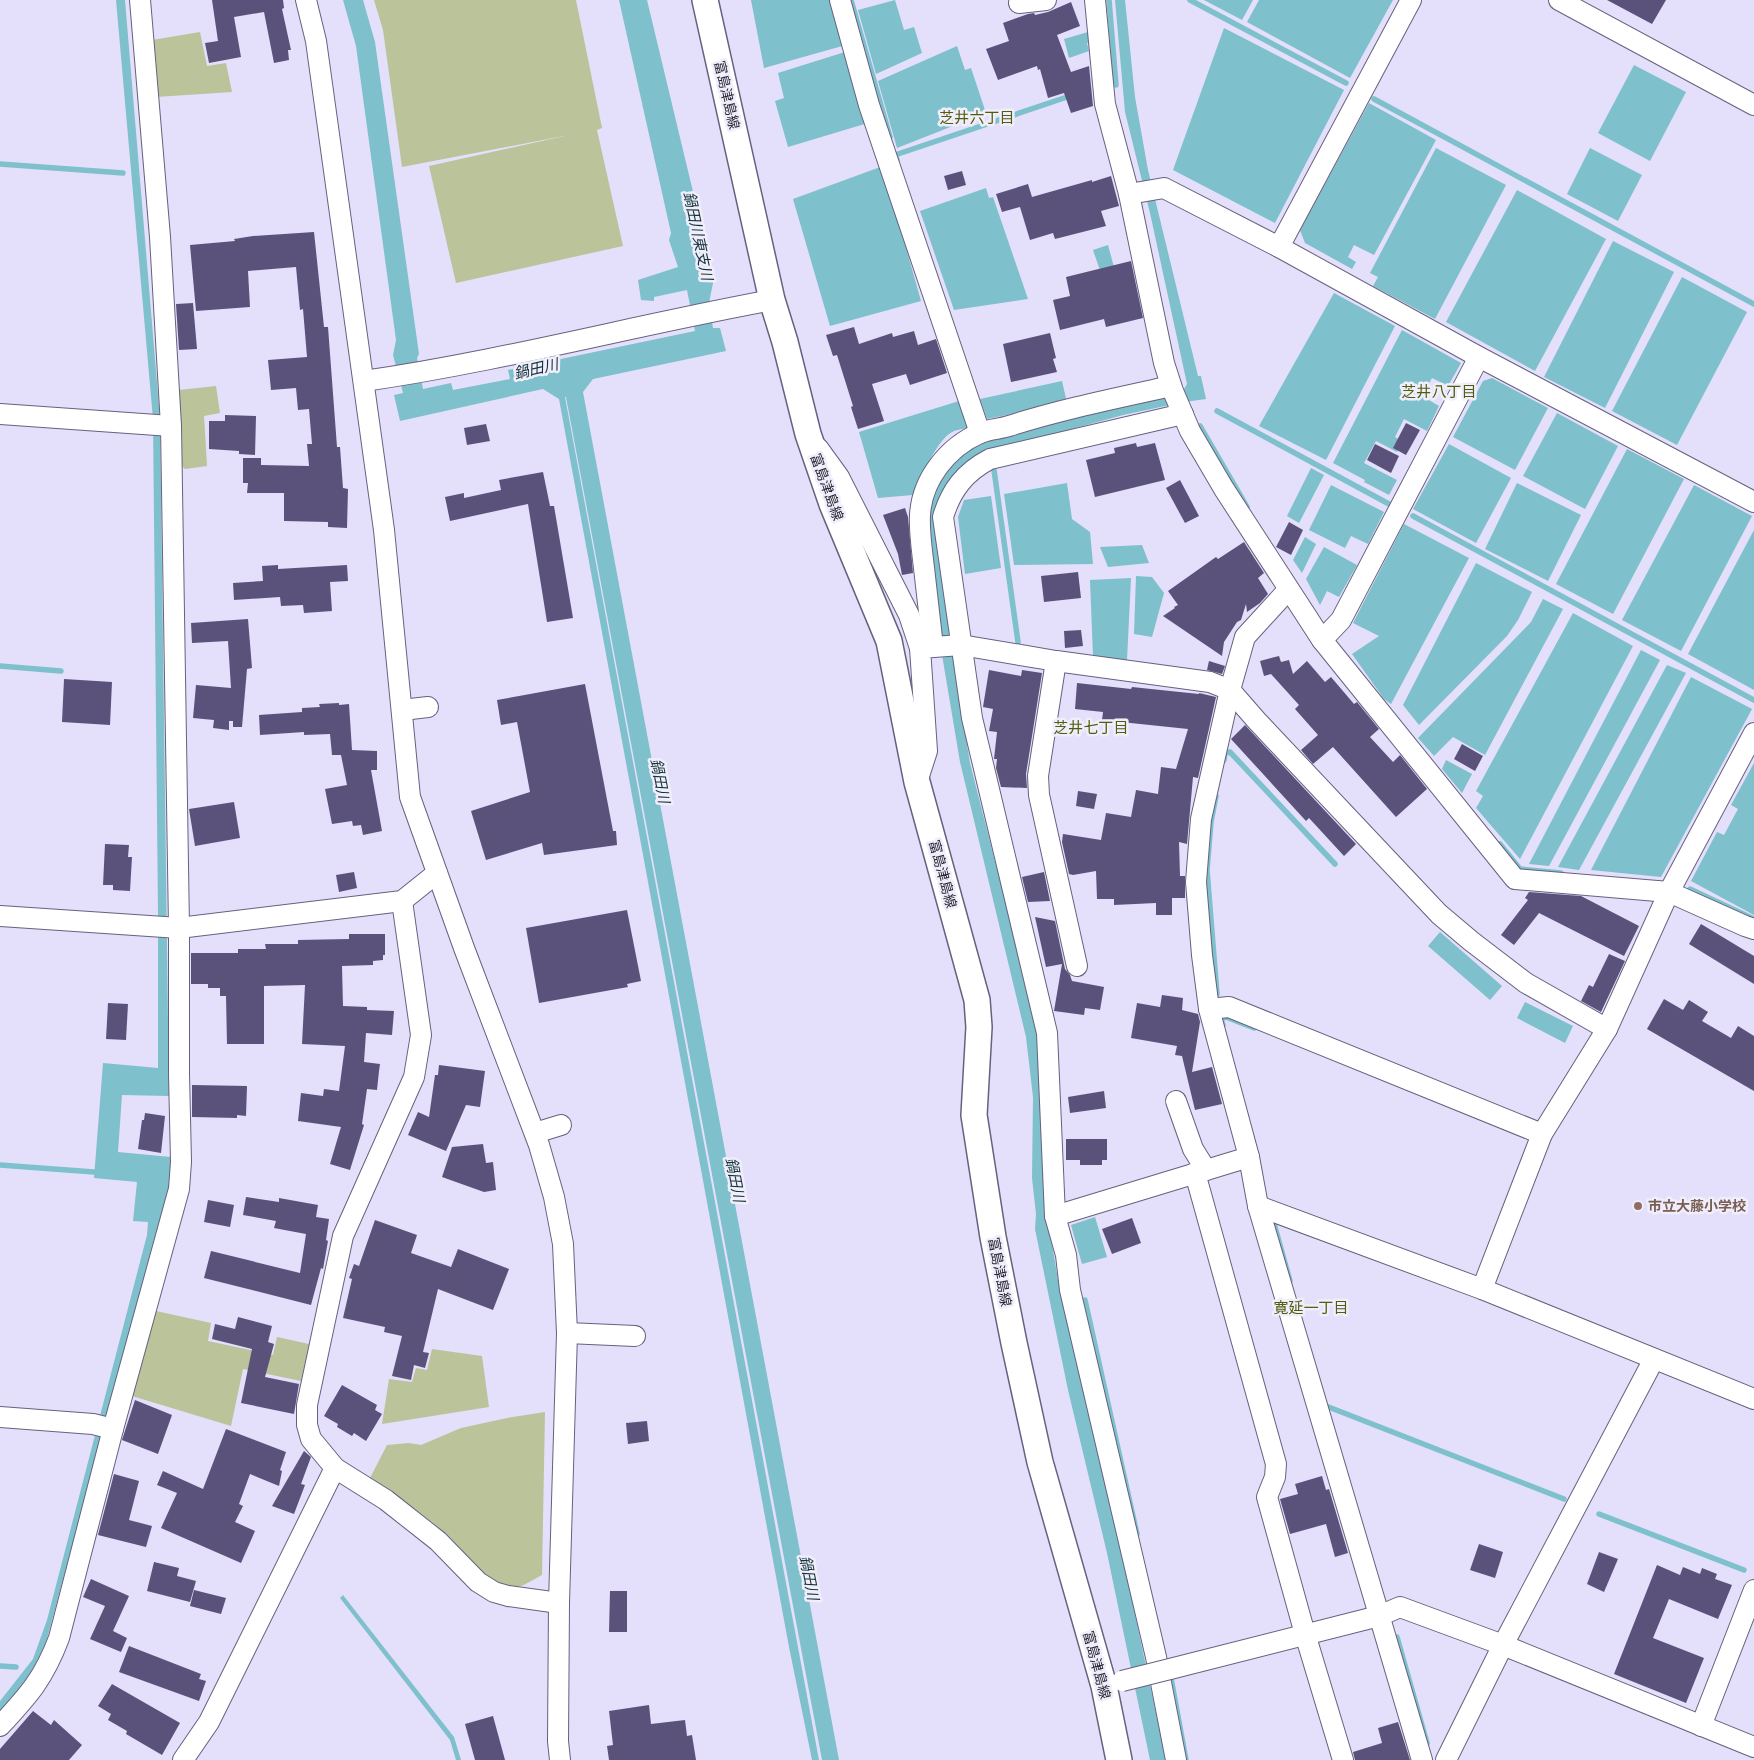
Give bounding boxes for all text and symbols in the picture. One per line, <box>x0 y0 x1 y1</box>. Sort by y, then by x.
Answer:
street label: 富島津島線 <box>710 59 744 131</box>
district label: 芝井六丁目 <box>939 108 1015 127</box>
water label: 鍋田川東支川 <box>680 190 718 284</box>
water label: 鍋田川 <box>512 354 562 383</box>
district label: 芝井八丁目 <box>1401 382 1477 401</box>
street label: 富島津島線 <box>807 451 847 523</box>
district label: 芝井七丁目 <box>1053 718 1129 737</box>
water label: 鍋田川 <box>647 757 674 807</box>
street label: 富島津島線 <box>925 838 961 910</box>
water label: 鍋田川 <box>722 1156 749 1206</box>
place label: 市立大藤小学校 <box>1648 1197 1746 1215</box>
marker: 市立大藤小学校 <box>1632 1200 1644 1212</box>
street label: 富島津島線 <box>984 1236 1016 1308</box>
district label: 寛延一丁目 <box>1273 1298 1349 1317</box>
water label: 鍋田川 <box>796 1554 823 1604</box>
street label: 富島津島線 <box>1079 1629 1115 1701</box>

